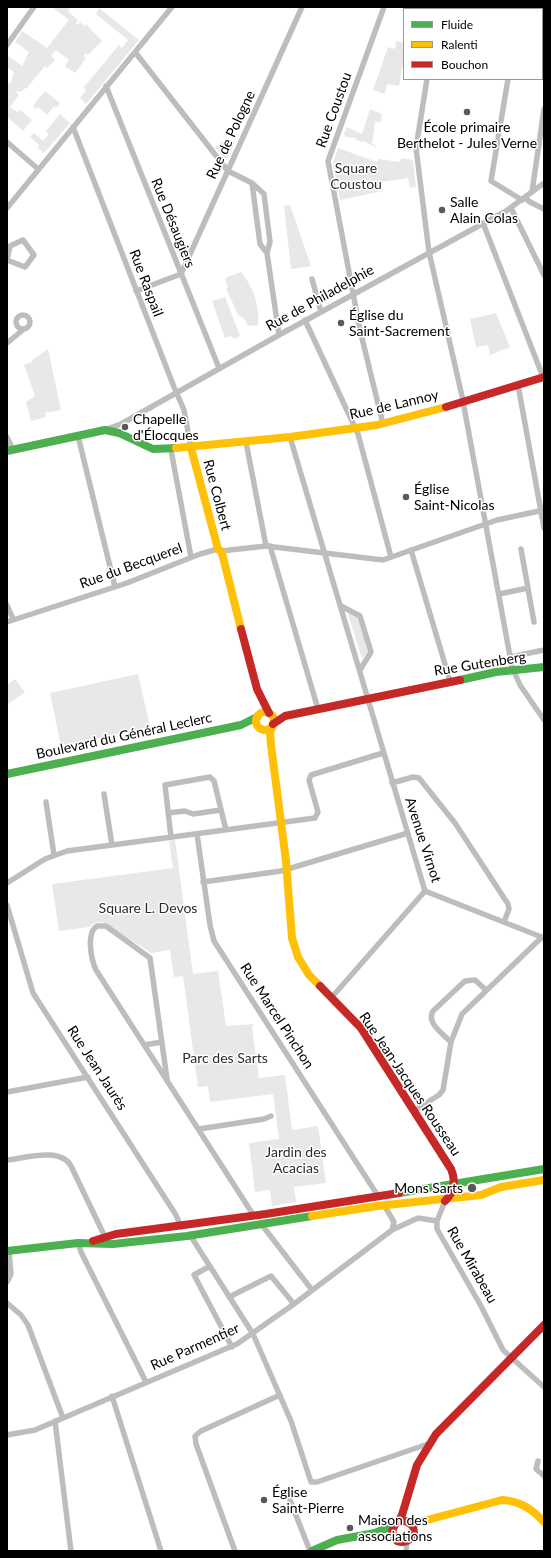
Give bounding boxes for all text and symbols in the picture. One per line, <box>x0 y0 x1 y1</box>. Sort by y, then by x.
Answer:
legend <box>403 8 543 80</box>
text: Fluide <box>441 17 473 32</box>
text: Ralenti <box>441 37 478 52</box>
text: Bouchon <box>441 57 488 72</box>
street label: Rue Coustou <box>313 70 355 150</box>
street label: Rue de Pologne <box>203 88 259 182</box>
marker: École primaire Berthelot - Jules Verne <box>462 107 472 117</box>
place label: École primaire Berthelot - Jules Verne <box>397 119 537 152</box>
park label: Square Coustou <box>330 160 382 192</box>
street label: Rue Désaugiers <box>147 176 199 270</box>
place label: Salle Alain Colas <box>450 194 518 226</box>
marker: Salle Alain Colas <box>437 205 447 215</box>
street label: Rue Raspail <box>126 247 166 319</box>
street label: Rue de Philadelphie <box>263 261 377 335</box>
place label: Église du Saint-Sacrement <box>349 307 450 340</box>
marker: Église du Saint-Sacrement <box>336 318 346 328</box>
street label: Rue de Lannoy <box>348 387 440 423</box>
place label: Chapelle d'Élocques <box>133 411 199 444</box>
marker: Chapelle d'Élocques <box>120 422 130 432</box>
street label: Rue Colbert <box>199 458 235 532</box>
place label: Église Saint-Nicolas <box>414 481 495 514</box>
marker: Église Saint-Nicolas <box>401 492 411 502</box>
street label: Rue du Becquerel <box>77 540 185 592</box>
street label: Rue Gutenberg <box>433 648 527 680</box>
street label: Boulevard du Général Leclerc <box>35 709 213 763</box>
street label: Avenue Virnot <box>401 795 445 885</box>
park label: Square L. Devos <box>99 900 197 916</box>
street label: Rue Marcel Pinchon <box>237 960 317 1072</box>
street label: Rue Jean-Jacques Rousseau <box>356 1009 464 1159</box>
street label: Rue Jean Jaurès <box>63 1023 131 1113</box>
park label: Parc des Sarts <box>182 1050 268 1066</box>
park label: Jardin des Acacias <box>265 1144 327 1176</box>
place label: Mons Sarts <box>394 1180 463 1196</box>
marker: Mons Sarts <box>466 1182 478 1194</box>
street label: Rue Mirabeau <box>443 1224 501 1306</box>
street label: Rue Parmentier <box>148 1320 242 1374</box>
place label: Église Saint-Pierre <box>272 1484 344 1516</box>
marker: Église Saint-Pierre <box>259 1495 269 1505</box>
place label: Maison des associations <box>358 1512 432 1544</box>
marker: Maison des associations <box>345 1523 355 1533</box>

